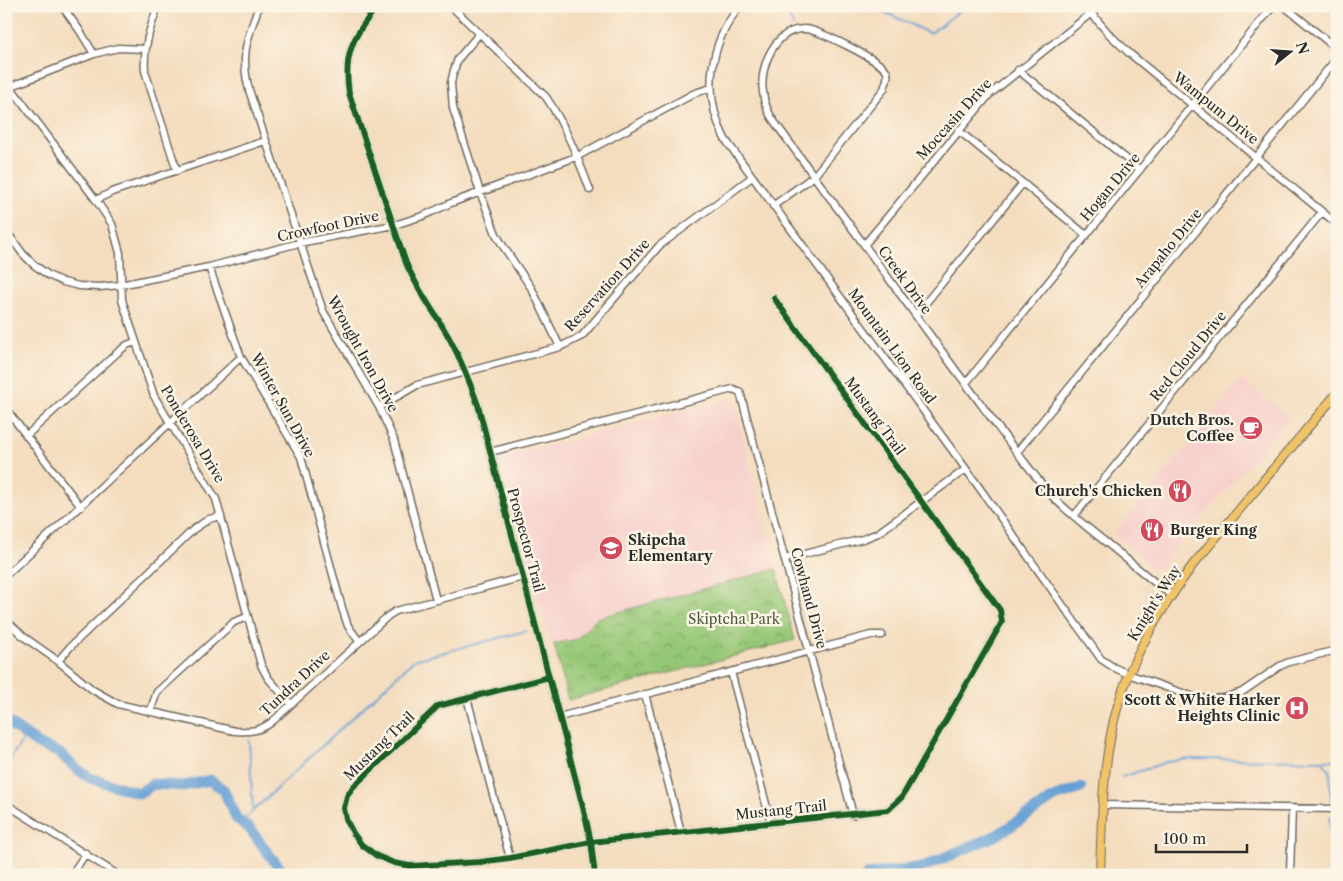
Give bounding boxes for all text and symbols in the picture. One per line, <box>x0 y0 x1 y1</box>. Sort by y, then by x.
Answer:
north arrow <box>1266 28 1316 78</box>
text: N <box>1292 40 1313 57</box>
street label: Wampum Drive <box>1169 67 1263 148</box>
street label: Moccasin Drive <box>913 74 995 164</box>
street label: Hogan Drive <box>1076 149 1144 225</box>
street label: Arapaho Drive <box>1130 204 1206 292</box>
street label: Crowfoot Drive <box>276 206 381 246</box>
street label: Reservation Drive <box>560 235 654 335</box>
street label: Creek Drive <box>874 242 936 318</box>
street label: Mountain Lion Road <box>844 285 940 407</box>
street label: Wrought Iron Drive <box>323 292 403 416</box>
street label: Red Cloud Drive <box>1146 307 1230 405</box>
street label: Winter Sun Drive <box>246 349 319 460</box>
street label: Mustang Trail <box>841 374 909 458</box>
street label: Ponderosa Drive <box>157 382 229 486</box>
place label: Dutch Bros. Coffee <box>1150 411 1234 445</box>
cafe icon: Dutch Bros. Coffee <box>1238 415 1264 441</box>
restaurant icon: Church's Chicken <box>1167 478 1193 504</box>
place label: Church's Chicken <box>1035 482 1162 500</box>
street label: Prospector Trail <box>503 486 549 594</box>
restaurant icon: Burger King <box>1139 517 1165 543</box>
place label: Burger King <box>1170 521 1258 539</box>
place label: Skipcha Elementary <box>628 531 713 565</box>
school or university icon: Skipcha Elementary <box>598 535 624 561</box>
street label: Cowhand Drive <box>787 545 831 651</box>
street label: Knight's Way <box>1124 562 1185 644</box>
park label: Skiptcha Park <box>688 610 781 628</box>
street label: Tundra Drive <box>256 646 334 720</box>
place label: Scott & White Harker Heights Clinic <box>1124 691 1280 725</box>
hospital icon: Scott & White Harker Heights Clinic <box>1284 695 1310 721</box>
street label: Mustang Trail <box>340 708 418 784</box>
street label: Mustang Trail <box>734 796 828 824</box>
scale bar <box>1156 821 1247 853</box>
text: 100 m <box>1163 829 1206 848</box>

